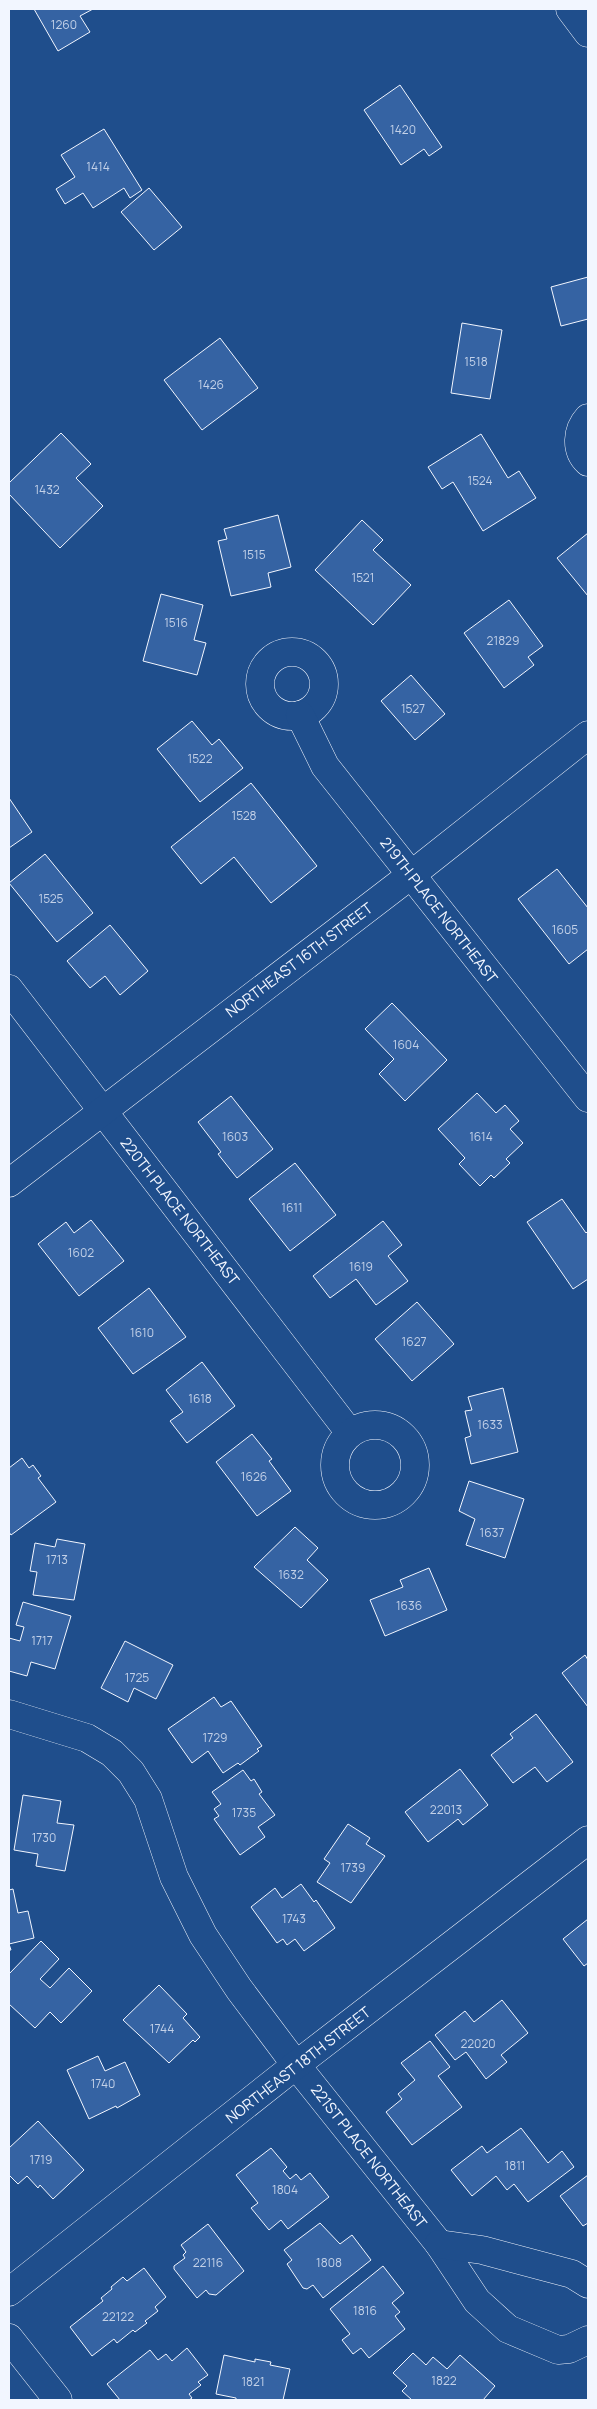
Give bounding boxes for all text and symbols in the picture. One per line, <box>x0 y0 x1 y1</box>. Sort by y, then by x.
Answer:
house number: 1260 <box>51 16 77 33</box>
house number: 1420 <box>390 121 416 138</box>
house number: 1414 <box>86 158 110 175</box>
house number: 1518 <box>464 353 488 370</box>
house number: 1426 <box>198 376 224 393</box>
house number: 1524 <box>468 472 492 489</box>
house number: 1432 <box>34 481 60 498</box>
house number: 1515 <box>242 546 266 563</box>
house number: 1521 <box>352 569 374 586</box>
house number: 1516 <box>164 614 188 631</box>
house number: 21829 <box>487 632 519 649</box>
house number: 1527 <box>401 700 425 717</box>
house number: 1522 <box>188 750 213 767</box>
house number: 1528 <box>231 807 257 824</box>
street label: 219TH PLACE NORTHEAST <box>375 833 503 987</box>
house number: 1525 <box>38 890 64 907</box>
street label: NORTHEAST 16TH STREET <box>221 898 377 1022</box>
house number: 1605 <box>552 921 578 938</box>
house number: 1604 <box>393 1036 419 1053</box>
house number: 1603 <box>222 1128 248 1145</box>
house number: 1614 <box>469 1128 493 1145</box>
street label: 220TH PLACE NORTHEAST <box>116 1133 244 1289</box>
house number: 1611 <box>281 1199 303 1216</box>
house number: 1602 <box>68 1244 94 1261</box>
house number: 1619 <box>349 1258 373 1275</box>
house number: 1610 <box>130 1324 154 1341</box>
house number: 1627 <box>402 1333 427 1350</box>
house number: 1618 <box>188 1390 212 1407</box>
house number: 1633 <box>477 1416 503 1433</box>
house number: 1626 <box>241 1468 267 1485</box>
house number: 1637 <box>480 1524 504 1541</box>
house number: 1713 <box>46 1551 68 1568</box>
house number: 1632 <box>278 1566 304 1583</box>
house number: 1636 <box>396 1597 422 1614</box>
house number: 1717 <box>31 1632 53 1649</box>
house number: 1725 <box>125 1669 149 1686</box>
house number: 1729 <box>203 1729 228 1746</box>
house number: 22013 <box>430 1801 462 1818</box>
house number: 1735 <box>232 1804 256 1821</box>
house number: 1730 <box>32 1829 56 1846</box>
house number: 1739 <box>341 1859 365 1876</box>
house number: 1743 <box>282 1910 306 1927</box>
street label: NORTHEAST 18TH STREET <box>221 2002 375 2128</box>
house number: 1744 <box>150 2020 174 2037</box>
house number: 22020 <box>460 2035 496 2052</box>
house number: 1740 <box>91 2075 115 2092</box>
street label: 221ST PLACE NORTHEAST <box>306 2080 432 2232</box>
house number: 1719 <box>30 2151 52 2168</box>
house number: 1811 <box>504 2157 526 2174</box>
house number: 1804 <box>272 2181 298 2198</box>
house number: 22116 <box>193 2254 223 2271</box>
house number: 1808 <box>316 2254 342 2271</box>
house number: 1816 <box>353 2302 377 2319</box>
house number: 22122 <box>102 2308 134 2325</box>
house number: 1822 <box>431 2372 457 2389</box>
house number: 1821 <box>241 2373 265 2390</box>

